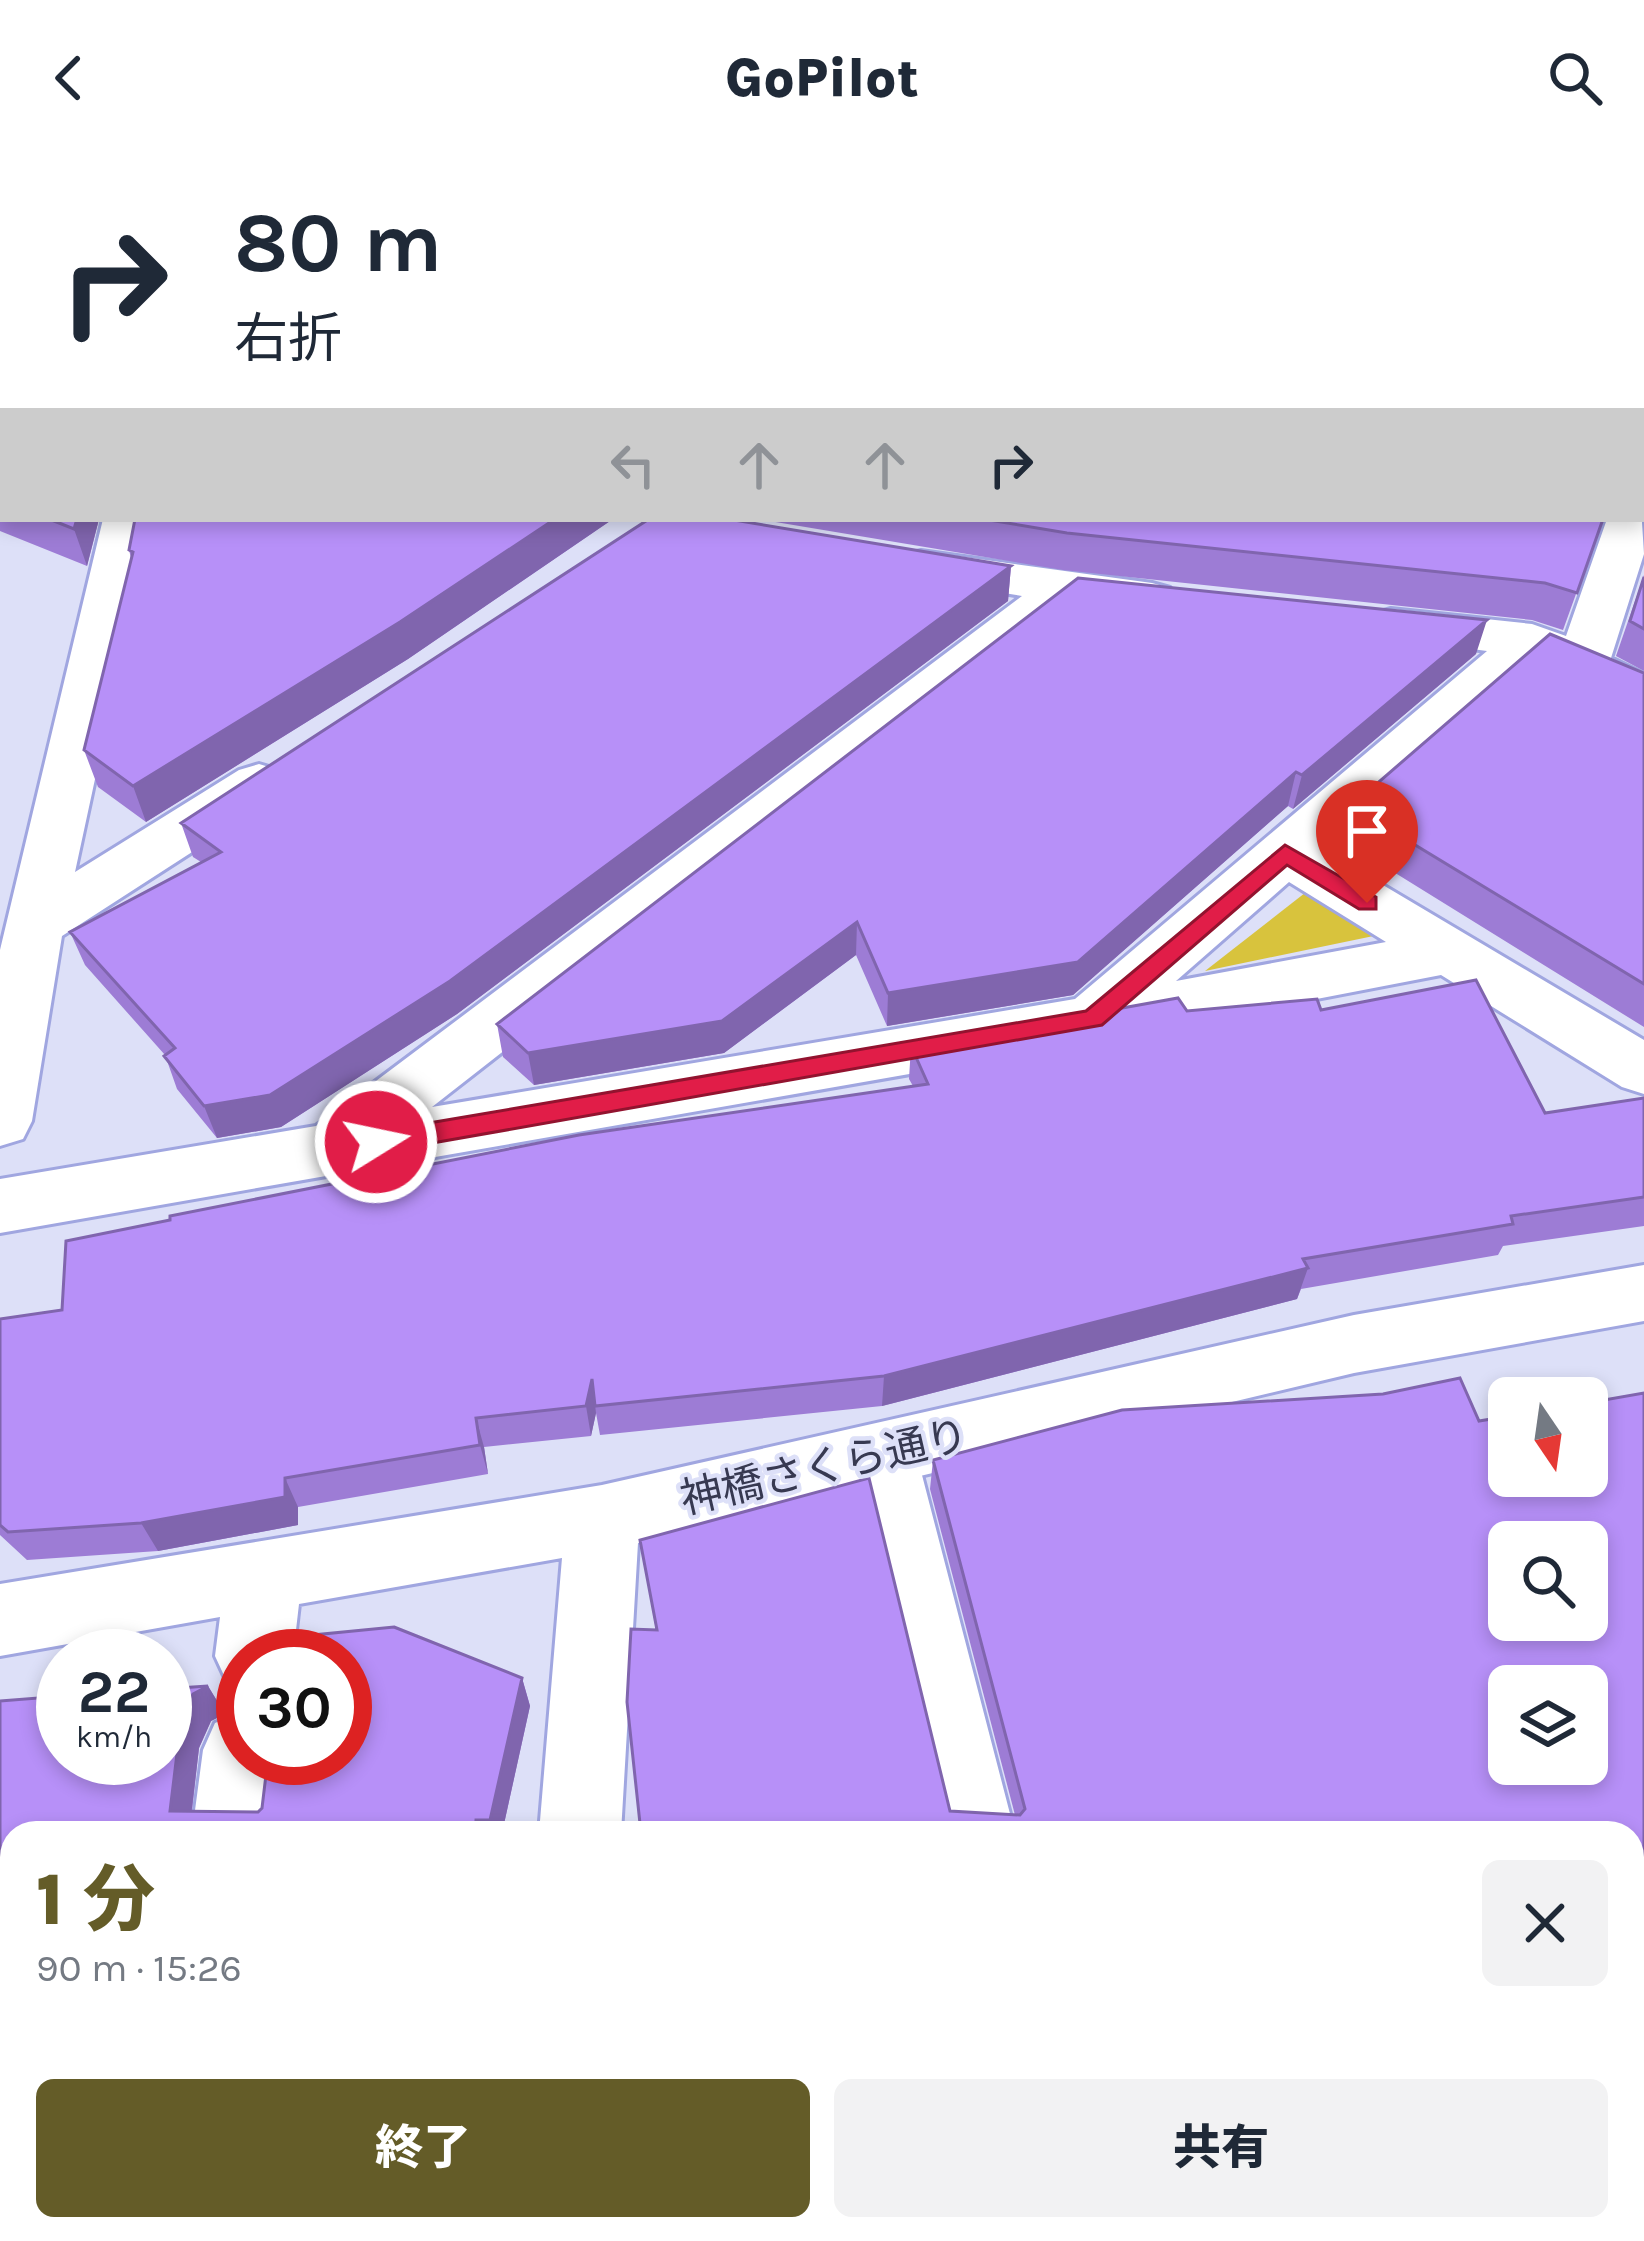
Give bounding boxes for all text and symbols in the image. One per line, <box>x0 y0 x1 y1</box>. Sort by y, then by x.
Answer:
icon: back <box>36 45 102 111</box>
icon: search <box>1542 45 1608 111</box>
text: GoPilot <box>725 46 919 110</box>
text: 80 m <box>234 194 442 292</box>
icon: right <box>36 204 192 360</box>
text: 右折 <box>234 307 342 371</box>
icon: left <box>600 432 666 498</box>
icon: ahead <box>726 432 792 498</box>
icon: ahead <box>852 432 918 498</box>
icon: right <box>978 432 1044 498</box>
pin <box>1316 780 1418 903</box>
icon: arrive <box>1334 798 1400 864</box>
position arrow <box>313 1079 439 1205</box>
north arrow <box>1488 1377 1608 1497</box>
map controls <box>1488 1377 1608 1785</box>
street label: 神橋さくら通り <box>675 1410 973 1524</box>
button: search <box>1488 1521 1608 1641</box>
speed limit sign: 30 <box>216 1629 372 1785</box>
text: 22 <box>78 1657 150 1727</box>
button: layers <box>1488 1665 1608 1785</box>
text: km/h <box>76 1719 152 1755</box>
text: 1 分 <box>36 1858 155 1942</box>
button: close <box>1482 1860 1608 1986</box>
text: 90 m · 15:26 <box>36 1945 242 1991</box>
button: 終了 <box>36 2079 810 2217</box>
button: 共有 <box>834 2079 1608 2217</box>

